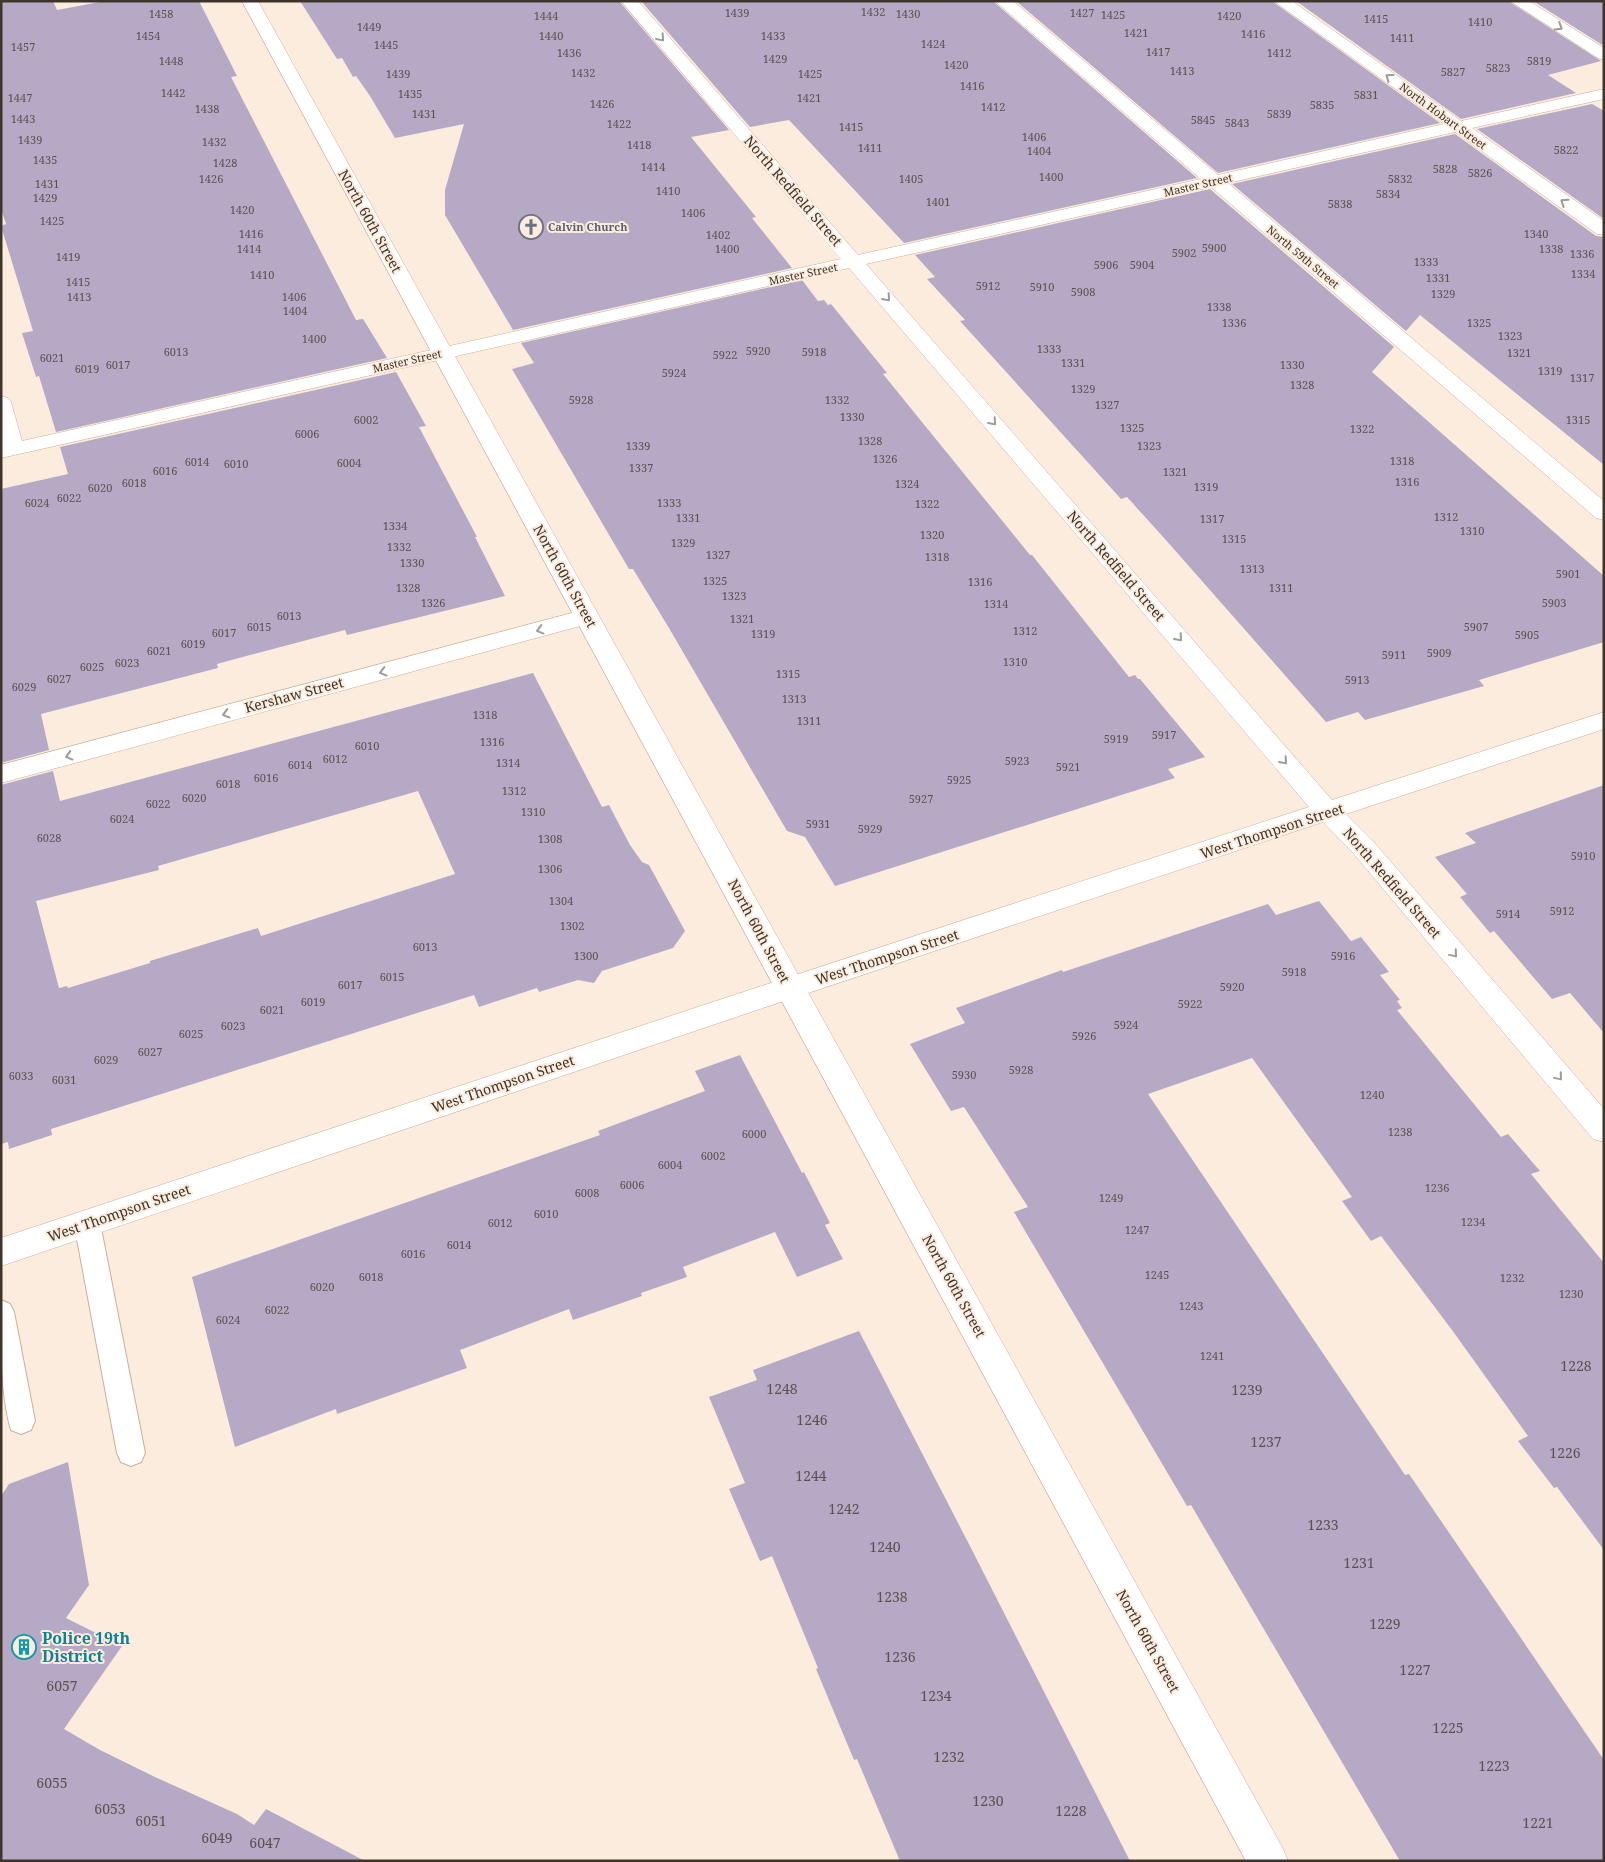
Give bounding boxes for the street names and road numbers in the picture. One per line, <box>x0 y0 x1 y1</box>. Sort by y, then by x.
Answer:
street label: North Hobart Street <box>1397 79 1490 152</box>
street label: North Redfield Street <box>740 131 847 250</box>
street label: North 60th Street <box>334 166 407 276</box>
street label: Master Street <box>1162 169 1234 200</box>
street label: North 59th Street <box>1264 222 1343 291</box>
street label: Master Street <box>767 259 839 288</box>
street label: Master Street <box>371 345 443 376</box>
street label: North Redfield Street <box>1063 506 1170 625</box>
street label: North 60th Street <box>529 521 602 631</box>
street label: Kershaw Street <box>242 672 345 717</box>
street label: West Thompson Street <box>1198 798 1346 863</box>
street label: North Redfield Street <box>1339 823 1446 942</box>
street label: North 60th Street <box>724 876 795 986</box>
street label: West Thompson Street <box>813 924 961 989</box>
street label: West Thompson Street <box>429 1050 577 1117</box>
street label: West Thompson Street <box>45 1179 193 1246</box>
street label: North 60th Street <box>918 1231 991 1341</box>
street label: North 60th Street <box>1112 1586 1185 1696</box>

